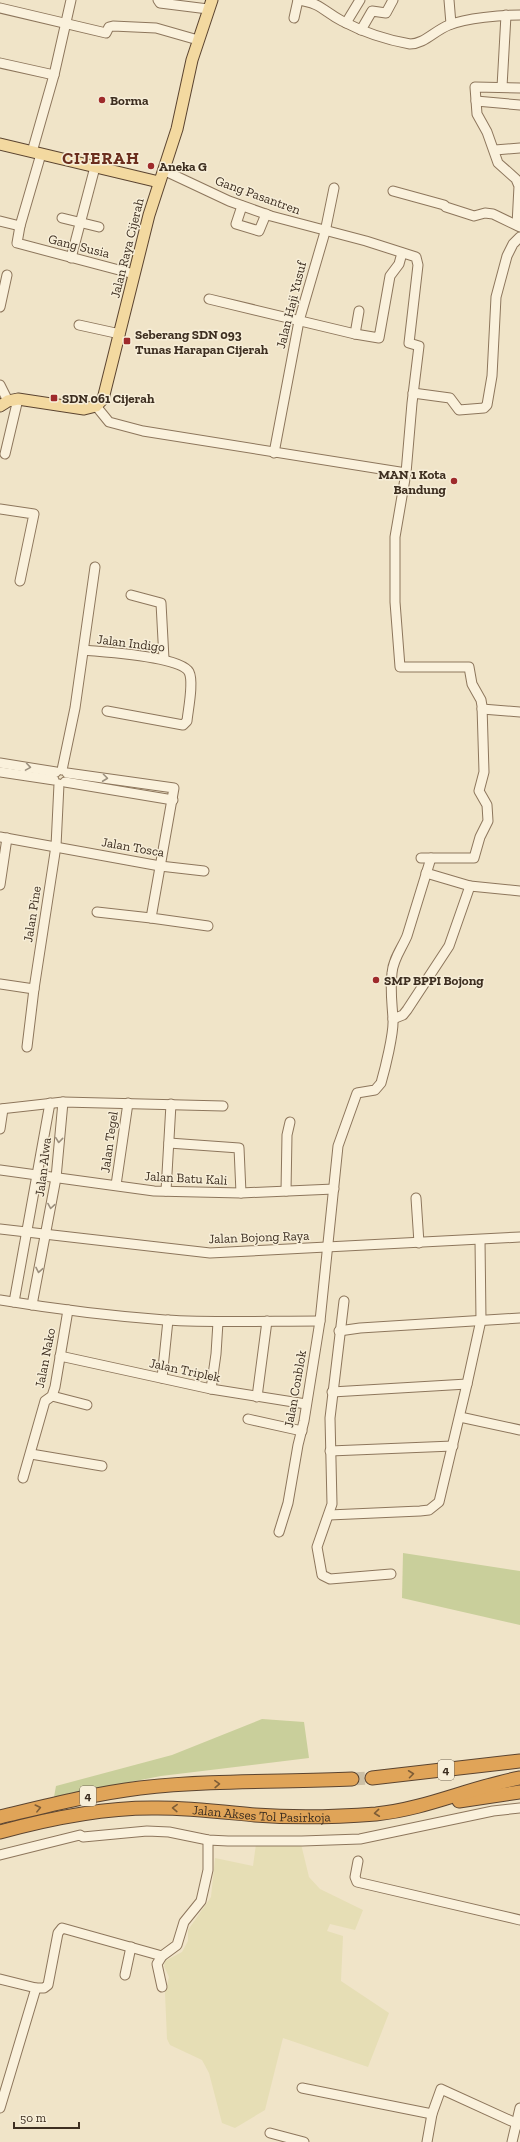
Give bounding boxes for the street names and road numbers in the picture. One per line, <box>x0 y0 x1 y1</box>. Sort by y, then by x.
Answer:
street label: Gang Pasantren <box>213 173 303 218</box>
street label: Jalan Raya Cijerah <box>107 196 148 300</box>
street label: Gang Susia <box>47 231 112 261</box>
street label: Jalan Haji Yusuf <box>273 259 310 350</box>
street label: Jalan Indigo <box>96 631 166 655</box>
street label: Jalan Tosca <box>100 834 166 860</box>
street label: Jalan Pine <box>20 885 44 943</box>
street label: Jalan Tegel <box>97 1110 121 1174</box>
street label: Jalan Alwa <box>32 1136 54 1197</box>
street label: Jalan Batu Kali <box>144 1168 228 1188</box>
street label: Jalan Bojong Raya <box>208 1228 310 1247</box>
street label: Jalan Nako <box>32 1326 58 1389</box>
street label: Jalan Conblok <box>281 1349 309 1429</box>
street label: Jalan Triplek <box>148 1355 222 1385</box>
road number: 4 <box>438 1760 454 1780</box>
road number: 4 <box>80 1786 96 1806</box>
street label: Jalan Akses Tol Pasirkoja <box>192 1802 332 1825</box>

